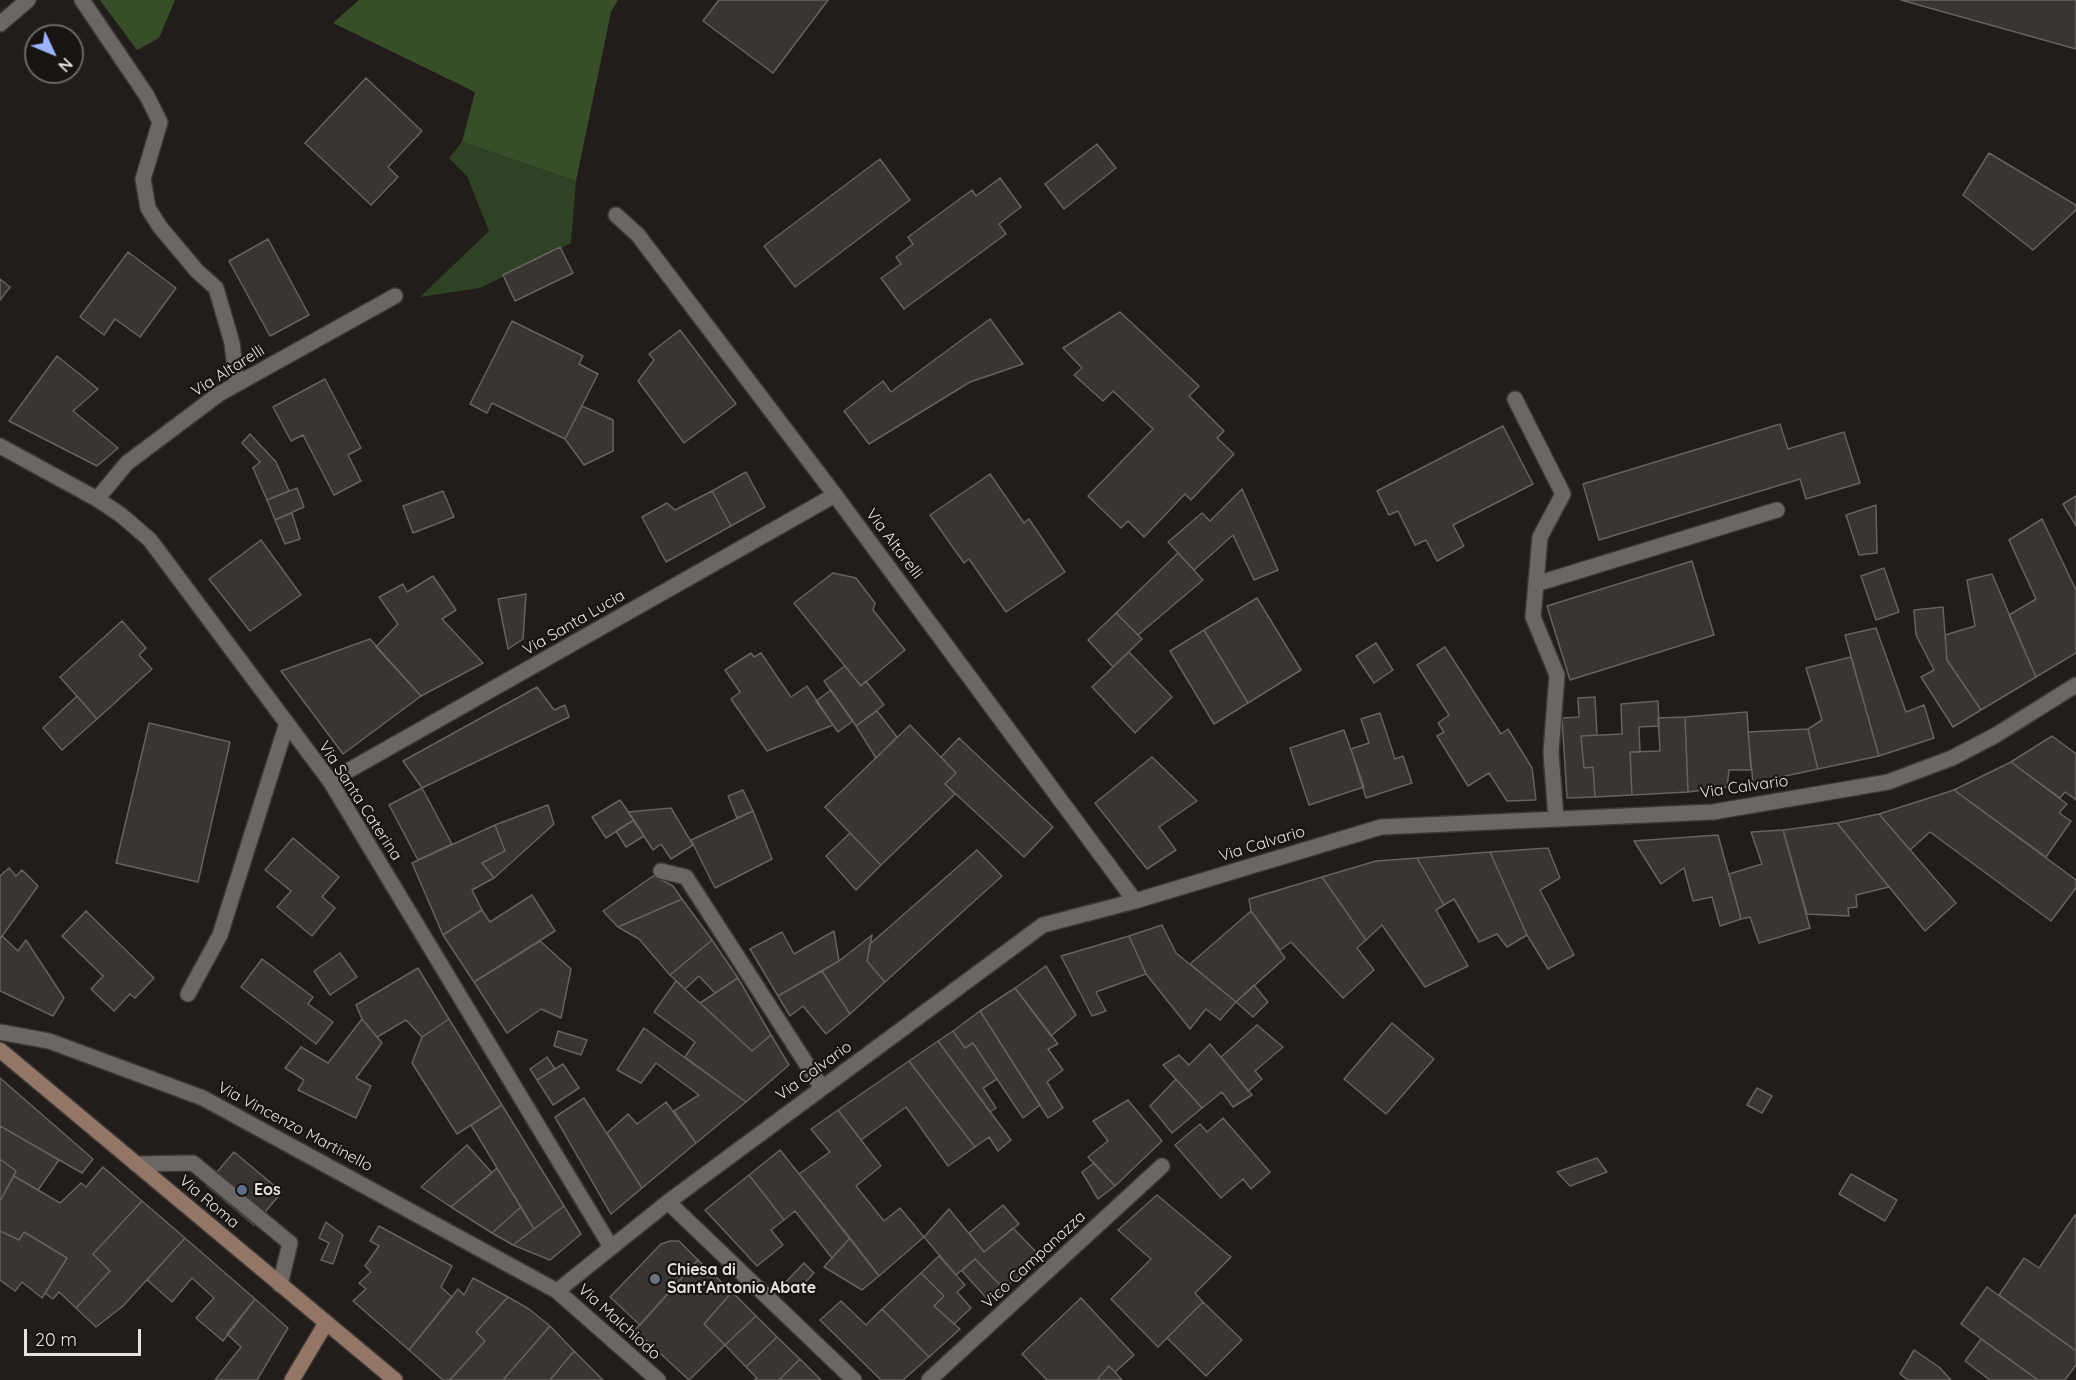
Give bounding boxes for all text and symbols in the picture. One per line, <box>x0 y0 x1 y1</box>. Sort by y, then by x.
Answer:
north arrow <box>24 24 84 84</box>
text: N <box>54 54 77 76</box>
street label: Via Altarelli <box>188 341 268 401</box>
street label: Via Altarelli <box>861 505 927 583</box>
street label: Via Santa Lucia <box>520 586 628 660</box>
street label: Via Santa Caterina <box>314 738 406 864</box>
street label: Via Calvario <box>1699 771 1789 803</box>
street label: Via Calvario <box>1217 822 1307 866</box>
street label: Via Calvario <box>772 1037 856 1105</box>
street label: Via Vincenzo Martinello <box>214 1078 376 1176</box>
street label: Via Roma <box>175 1171 243 1233</box>
place label: Eos <box>254 1180 281 1200</box>
marker: Eos <box>235 1183 249 1197</box>
street label: Vico Campanazza <box>978 1207 1090 1313</box>
place label: Chiesa di Sant'Antonio Abate <box>667 1260 816 1298</box>
marker: Chiesa di Sant'Antonio Abate <box>648 1272 662 1286</box>
street label: Via Malchiodo <box>574 1280 664 1364</box>
scale bar <box>27 1317 144 1355</box>
text: 20 m <box>35 1328 77 1351</box>

